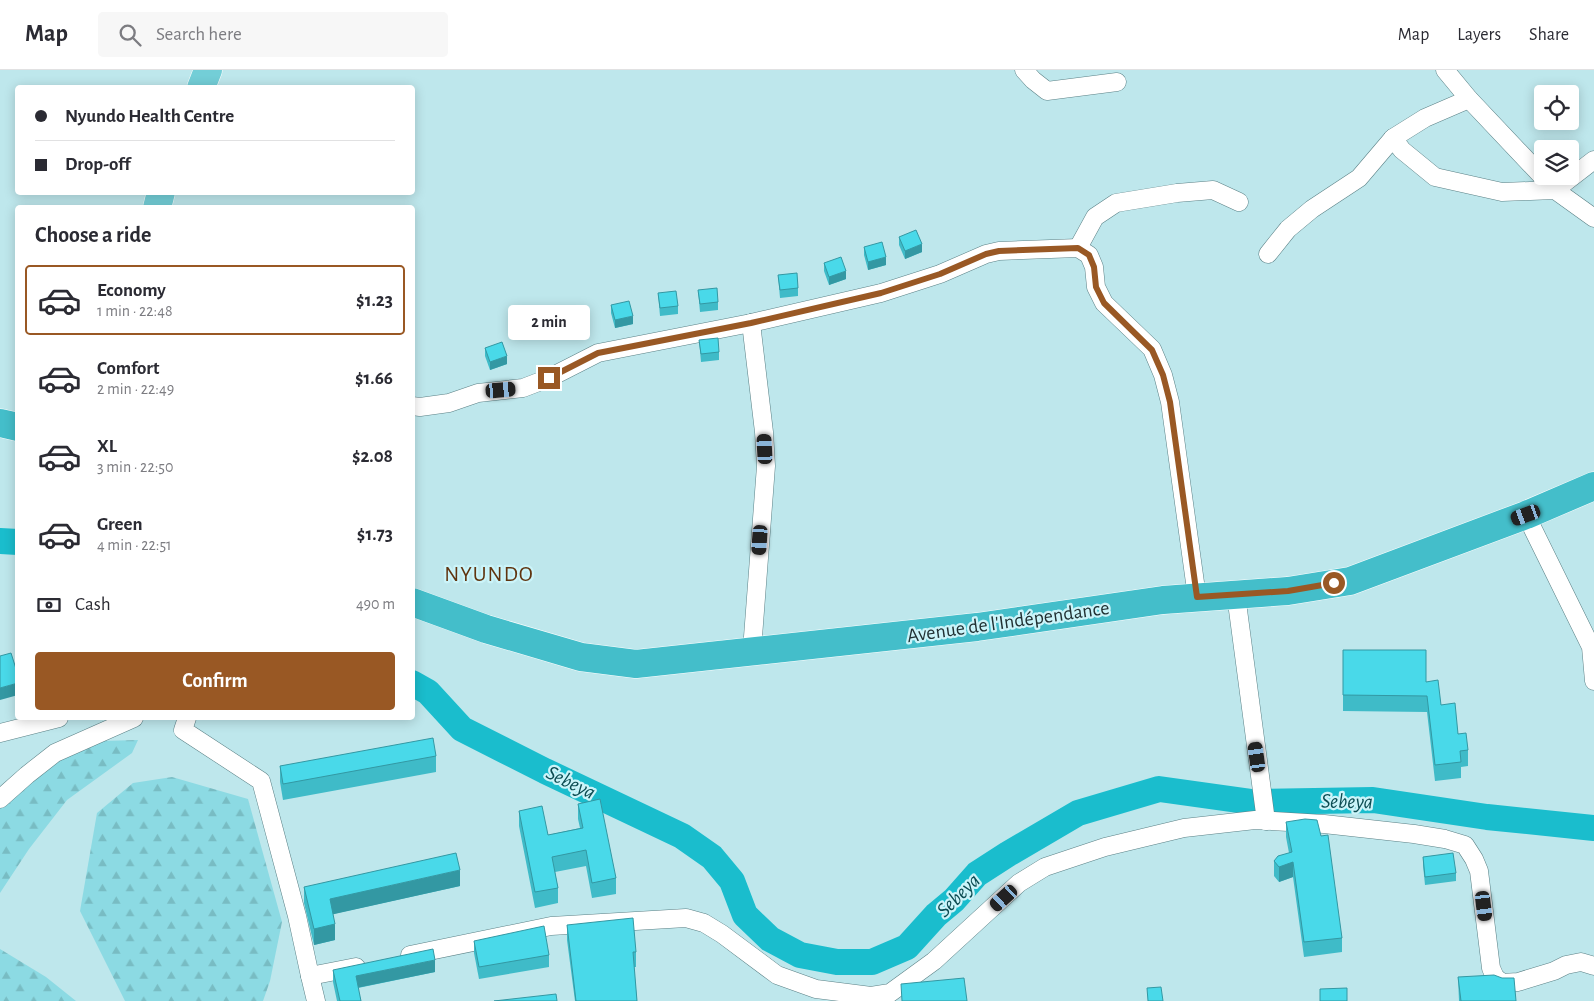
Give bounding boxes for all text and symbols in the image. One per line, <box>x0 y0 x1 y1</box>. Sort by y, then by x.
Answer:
search box <box>98 12 448 57</box>
icon: search <box>116 21 144 49</box>
text: Map <box>25 22 68 46</box>
text: Search here <box>156 25 242 44</box>
text: Map <box>1398 26 1429 44</box>
text: Layers <box>1457 26 1501 44</box>
text: Share <box>1529 26 1569 44</box>
map controls <box>1534 85 1579 185</box>
button: locate <box>1534 85 1579 130</box>
text: Nyundo Health Centre <box>65 107 234 126</box>
button: layers <box>1534 140 1579 185</box>
text: Drop-off <box>65 155 130 174</box>
text: Choose a ride <box>35 224 151 246</box>
icon: car <box>37 278 82 323</box>
text: Economy <box>97 281 166 300</box>
text: $1.23 <box>356 291 393 310</box>
text: 1 min · 22:48 <box>97 303 173 319</box>
callout: 2 min <box>508 306 590 340</box>
text: 2 min <box>531 314 567 330</box>
icon: car <box>37 356 82 401</box>
text: Comfort <box>97 359 159 378</box>
route end <box>538 367 560 389</box>
text: $1.66 <box>355 369 393 388</box>
text: 2 min · 22:49 <box>97 381 174 397</box>
car <box>485 381 516 399</box>
icon: car <box>37 434 82 479</box>
car <box>756 434 773 464</box>
text: XL <box>97 437 117 456</box>
text: $2.08 <box>352 447 393 466</box>
text: 3 min · 22:50 <box>97 459 173 475</box>
car <box>1509 503 1542 527</box>
icon: car <box>37 512 82 557</box>
text: Green <box>97 515 143 534</box>
text: $1.73 <box>357 525 393 544</box>
car <box>751 525 768 555</box>
text: 4 min · 22:51 <box>97 537 172 553</box>
district label: NYUNDO <box>444 563 534 585</box>
route start <box>1323 572 1345 594</box>
icon: cash <box>35 591 63 619</box>
text: Cash <box>75 595 111 614</box>
text: 490 m <box>356 596 395 612</box>
street label: Avenue de l'Indépendance <box>906 598 1111 646</box>
button: Confirm <box>35 652 395 710</box>
car <box>1247 741 1266 773</box>
water label: Sebeya <box>543 762 599 803</box>
water label: Sebeya <box>1321 791 1373 812</box>
water label: Sebeya <box>933 870 984 921</box>
car <box>987 882 1020 914</box>
car <box>1474 890 1493 922</box>

